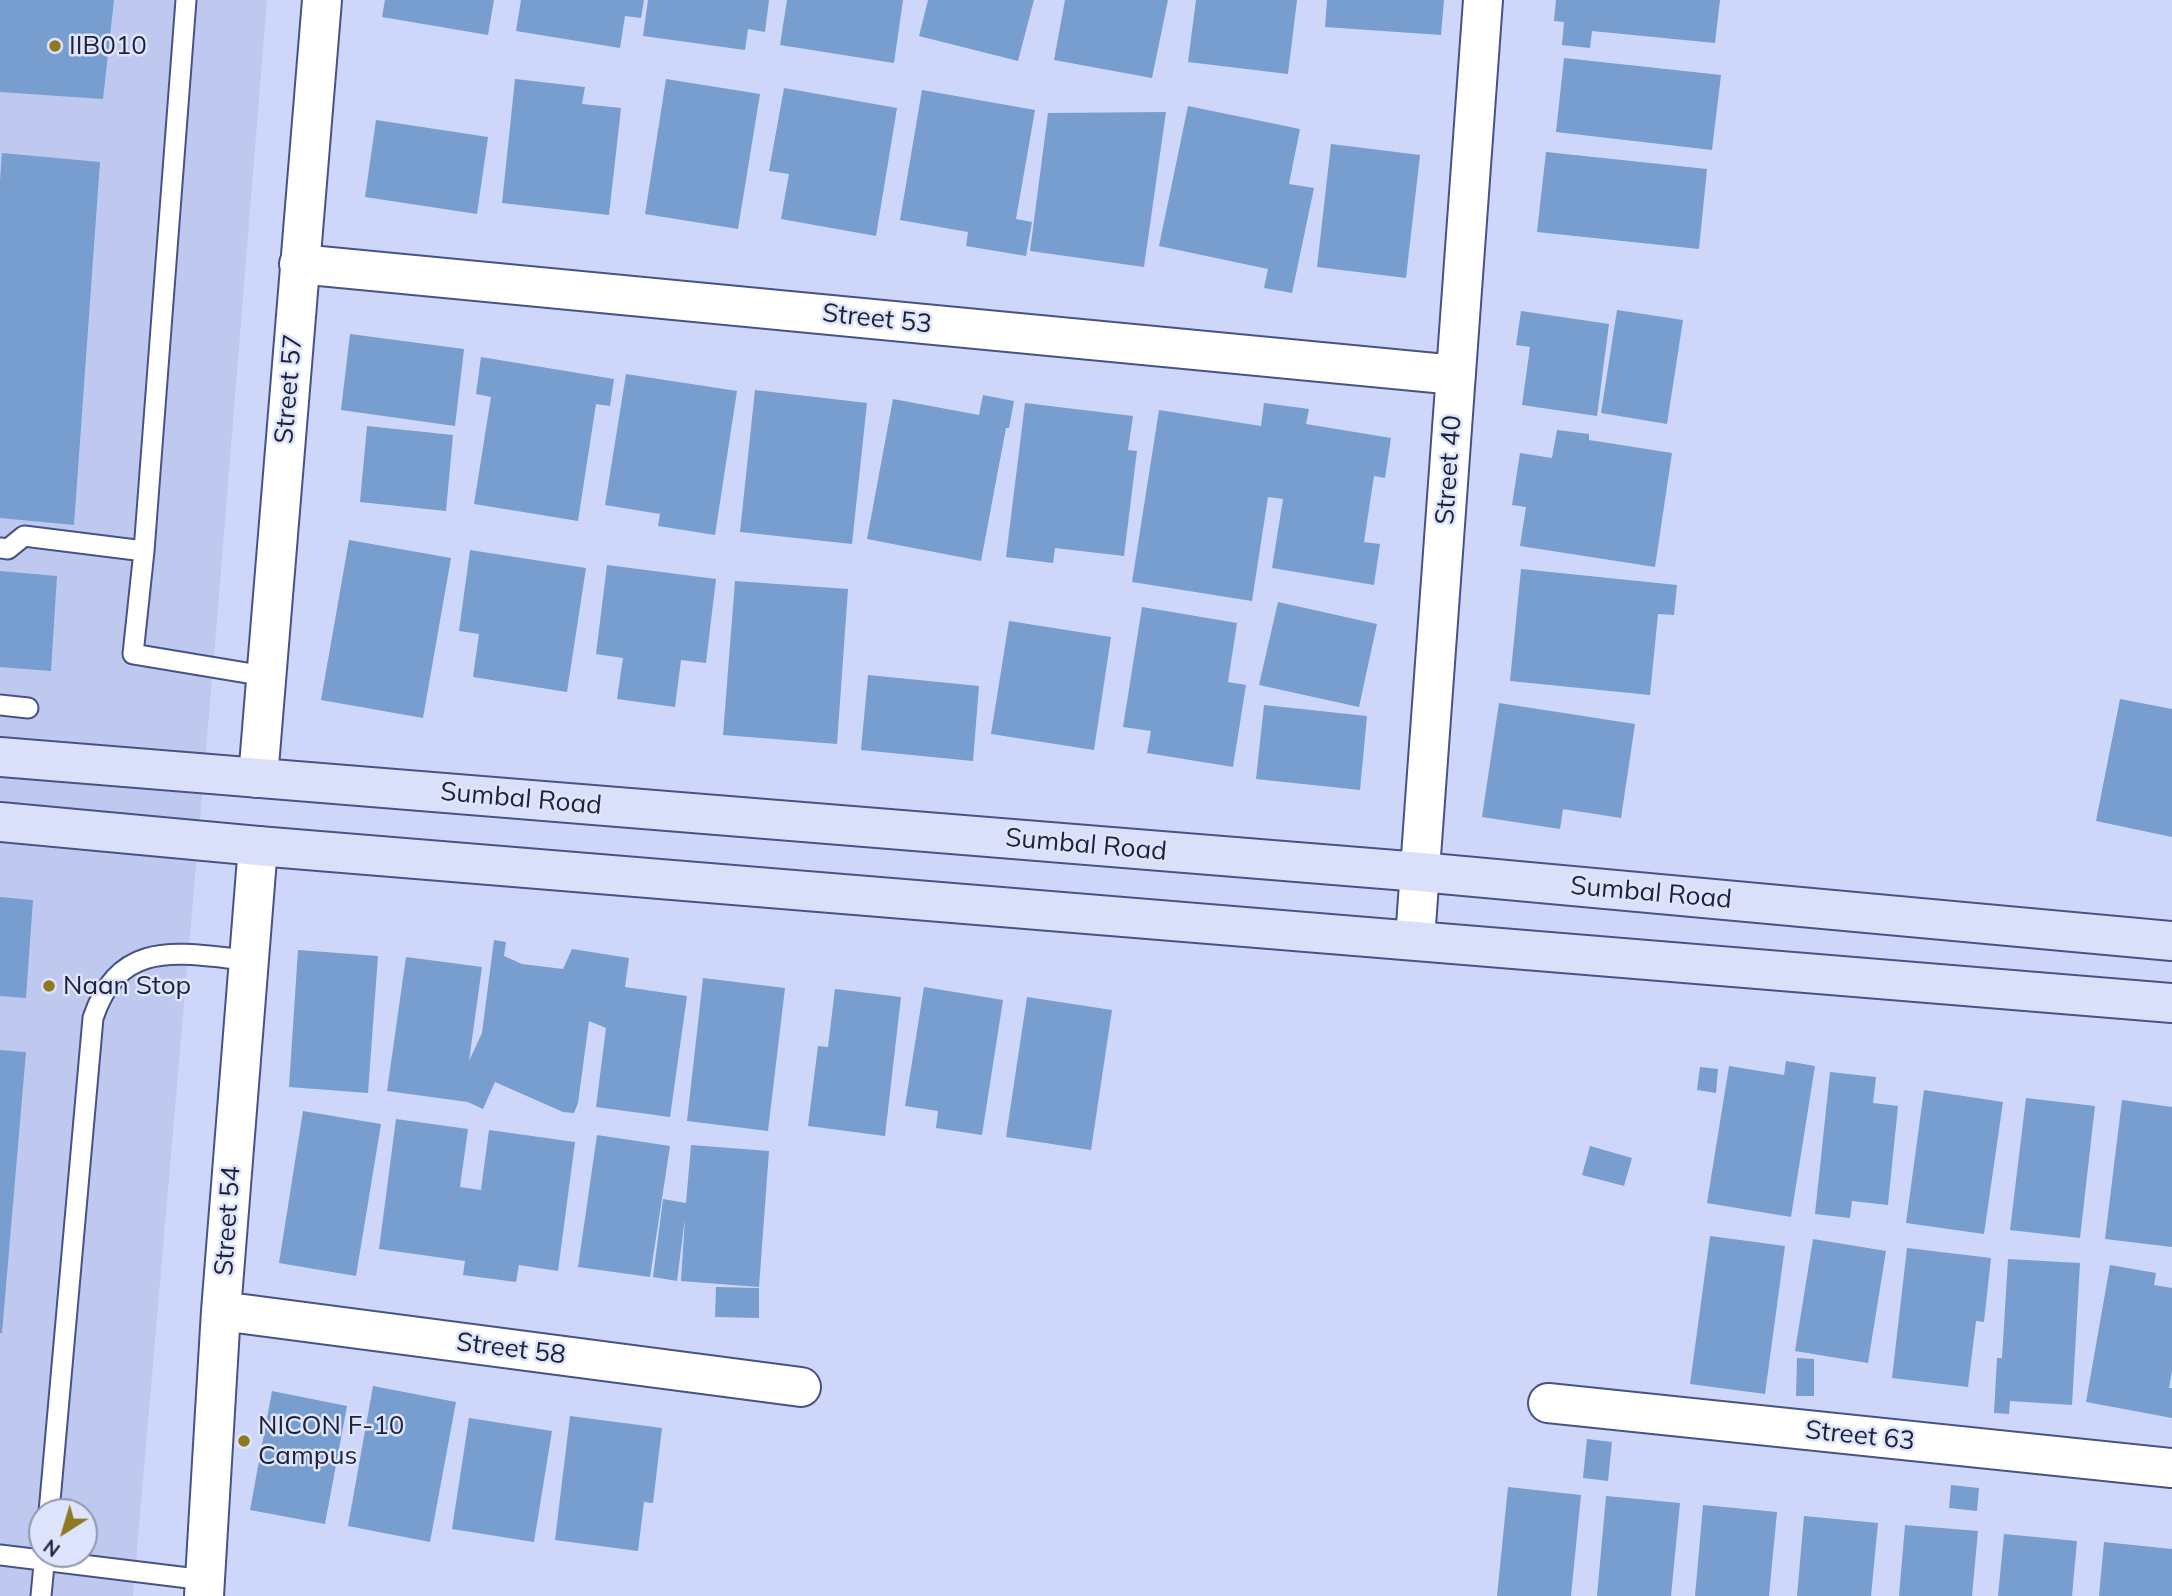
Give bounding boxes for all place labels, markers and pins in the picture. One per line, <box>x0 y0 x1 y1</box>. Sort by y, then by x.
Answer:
place label: IIB010 <box>69 30 147 62</box>
marker: IIB010 <box>47 38 63 54</box>
place label: Naan Stop <box>63 970 191 1002</box>
marker: Naan Stop <box>41 978 57 994</box>
place label: NICON F-10 Campus <box>258 1410 404 1472</box>
marker: NICON F-10 Campus <box>236 1433 252 1449</box>

